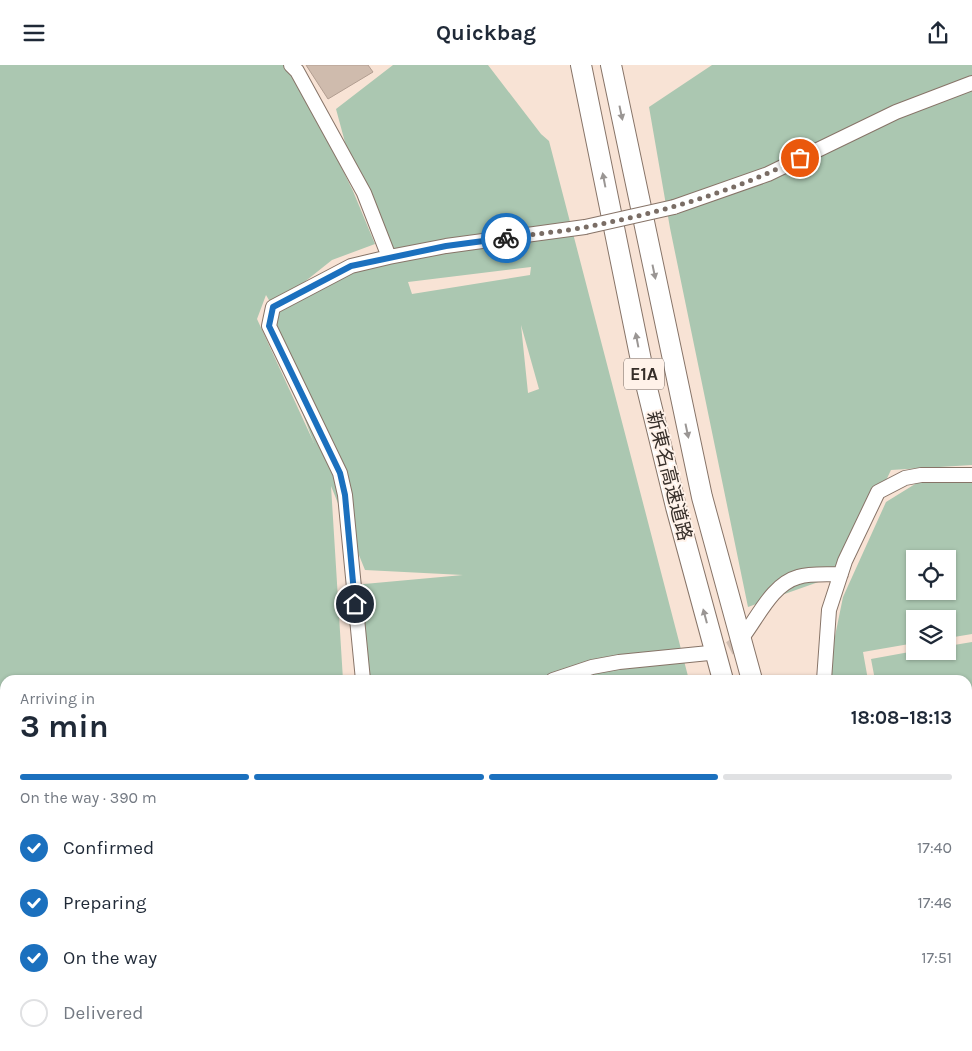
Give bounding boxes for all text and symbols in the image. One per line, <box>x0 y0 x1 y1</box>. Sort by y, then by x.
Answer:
icon: menu <box>20 19 48 47</box>
icon: share <box>924 19 952 47</box>
text: Quickbag <box>436 20 536 46</box>
one-way arrow <box>617 105 625 120</box>
pin <box>779 137 821 179</box>
icon: bag <box>786 144 814 172</box>
one-way arrow <box>600 172 608 188</box>
courier <box>481 213 531 263</box>
icon: bike <box>492 224 520 252</box>
one-way arrow <box>650 264 658 279</box>
one-way arrow <box>632 331 640 347</box>
road number: E1A <box>624 359 664 389</box>
street label: 新東名高速道路 <box>642 409 696 543</box>
one-way arrow <box>684 423 692 439</box>
map controls <box>906 550 956 660</box>
button: locate <box>906 550 956 600</box>
pin <box>334 583 376 625</box>
icon: home <box>341 590 369 618</box>
one-way arrow <box>700 609 708 624</box>
button: layers <box>906 610 956 660</box>
text: Arriving in <box>20 689 95 708</box>
text: 18:08–18:13 <box>851 707 952 729</box>
text: 3 min <box>20 708 109 745</box>
text: On the way · 390 m <box>20 788 157 807</box>
icon: check <box>20 834 48 862</box>
text: Confirmed <box>63 837 154 859</box>
text: 17:40 <box>917 838 952 857</box>
icon: check <box>20 889 48 917</box>
text: Preparing <box>63 892 146 914</box>
text: 17:46 <box>917 893 952 912</box>
icon: check <box>20 944 48 972</box>
text: On the way <box>63 947 157 969</box>
text: 17:51 <box>921 948 952 967</box>
text: Delivered <box>63 1002 143 1024</box>

